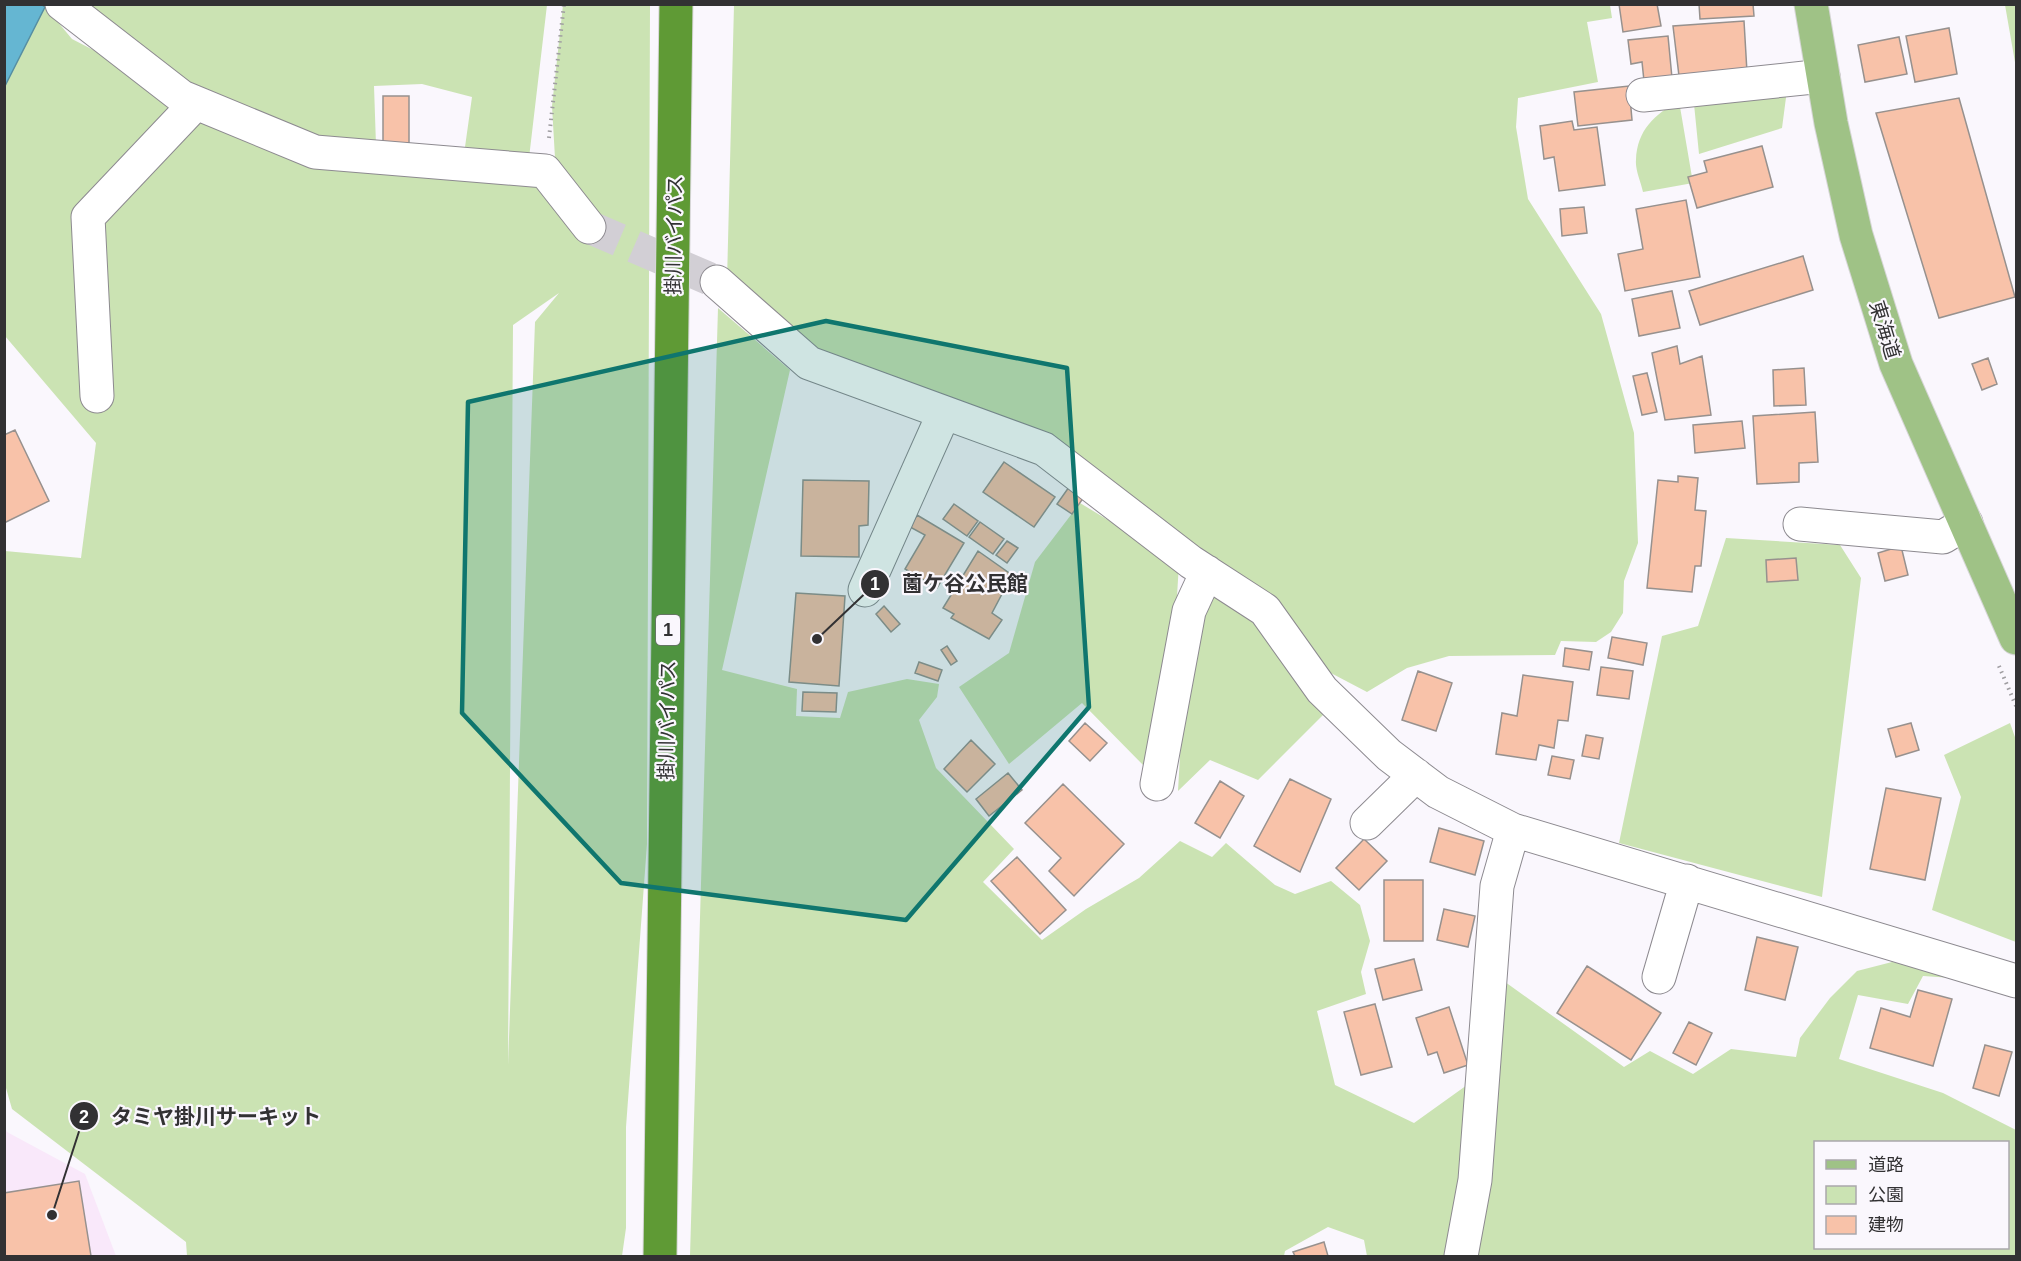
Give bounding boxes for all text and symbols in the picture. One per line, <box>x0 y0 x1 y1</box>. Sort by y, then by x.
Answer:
street label: 掛川バイパス <box>662 175 686 295</box>
street label: 東海道 <box>1866 298 1904 362</box>
callout: 薗ケ谷公民館 <box>860 564 1040 603</box>
text: 薗ケ谷公民館 <box>902 572 1028 595</box>
text: 1 <box>870 574 880 594</box>
road number: 1 <box>656 615 680 645</box>
street label: 掛川バイパス <box>655 660 679 780</box>
callout: タミヤ掛川サーキット <box>69 1097 333 1136</box>
text: タミヤ掛川サーキット <box>111 1105 321 1128</box>
text: 2 <box>79 1107 89 1127</box>
legend <box>1814 1141 2009 1249</box>
text: 道路 <box>1868 1155 1904 1175</box>
text: 公園 <box>1868 1185 1904 1205</box>
text: 建物 <box>1868 1215 1904 1235</box>

